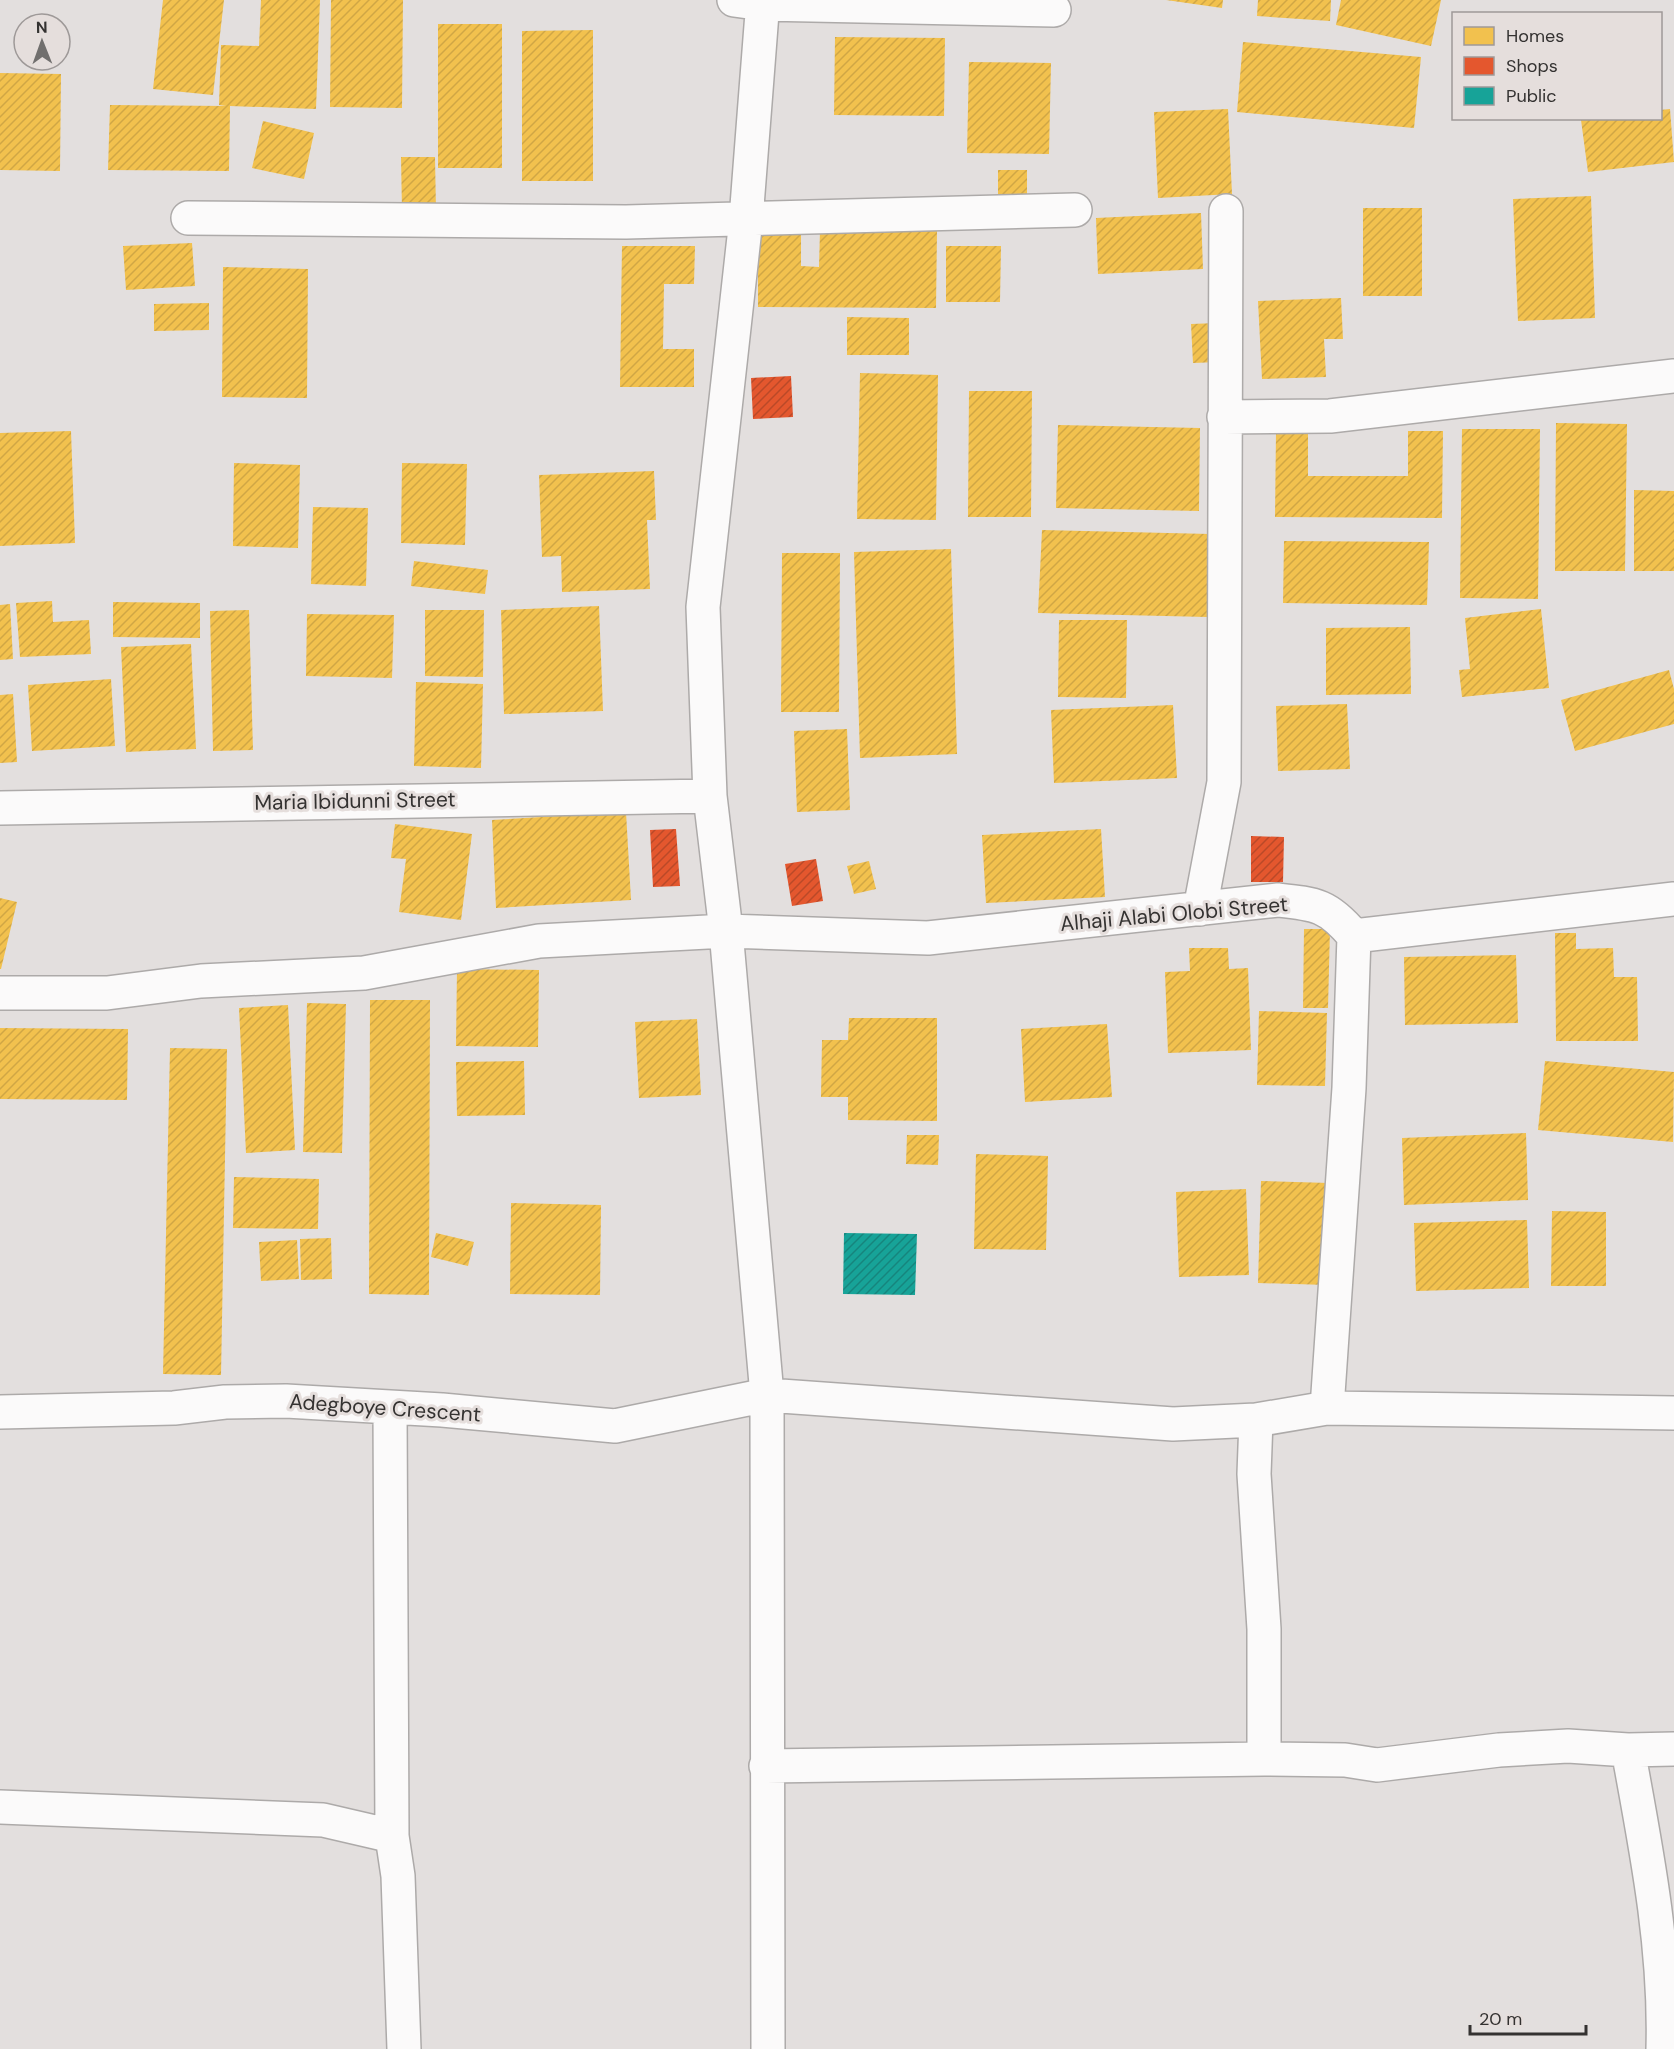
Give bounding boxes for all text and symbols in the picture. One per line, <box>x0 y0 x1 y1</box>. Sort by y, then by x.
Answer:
north arrow <box>12 12 72 72</box>
legend <box>1452 12 1662 120</box>
text: N <box>36 17 48 38</box>
text: Homes <box>1506 24 1564 48</box>
text: Shops <box>1506 54 1558 78</box>
text: Public <box>1506 84 1557 108</box>
street label: Maria Ibidunni Street <box>254 785 456 817</box>
street label: Alhaji Alabi Olobi Street <box>1059 890 1289 938</box>
street label: Adegboye Crescent <box>288 1387 482 1429</box>
scale bar <box>1470 1998 1586 2036</box>
text: 20 m <box>1479 2007 1522 2031</box>

